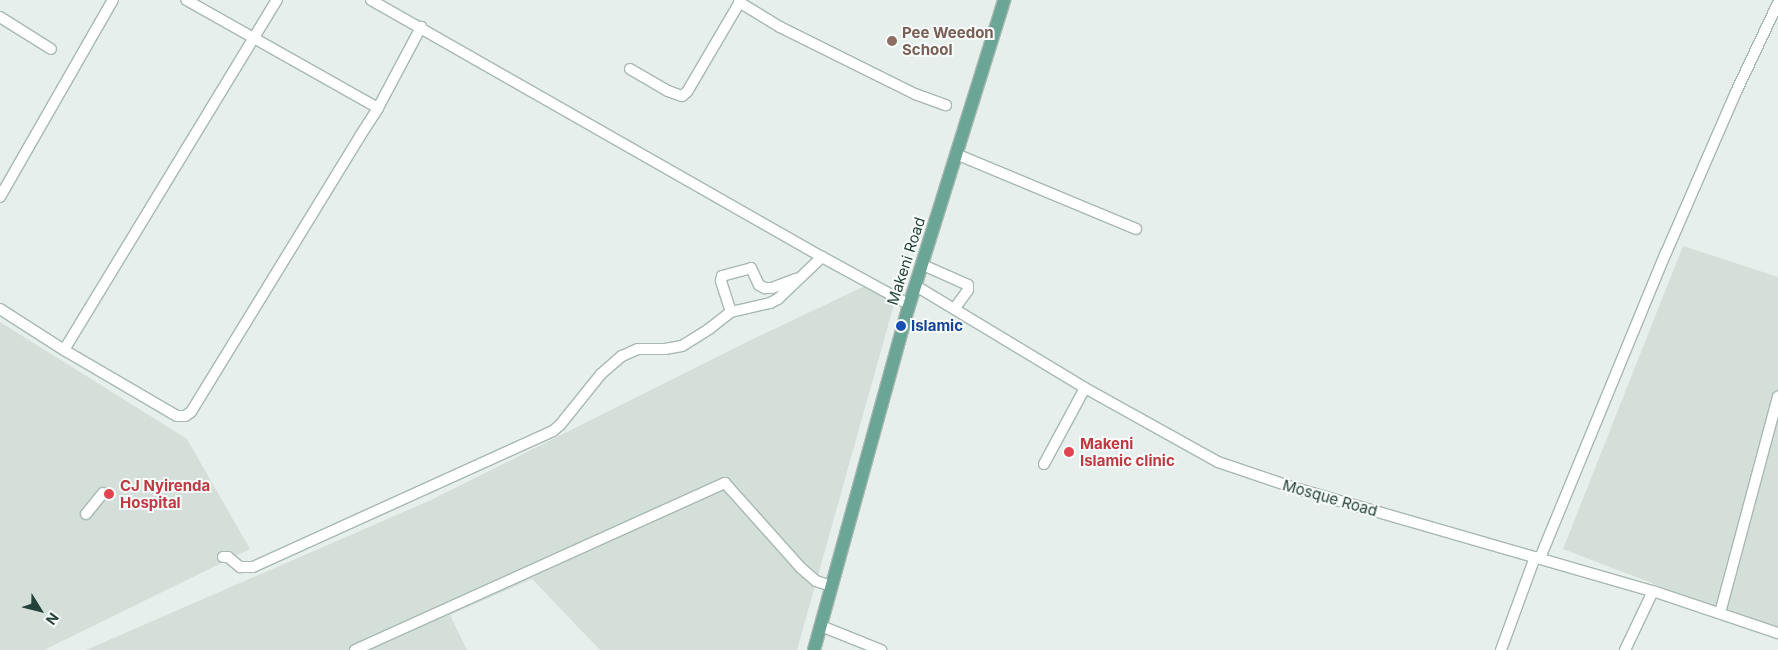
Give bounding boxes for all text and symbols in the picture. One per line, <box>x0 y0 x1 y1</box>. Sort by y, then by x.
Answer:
place label: Pee Weedon School <box>902 23 994 58</box>
marker: Pee Weedon School <box>886 35 898 47</box>
street label: Makeni Road <box>883 215 929 307</box>
place label: Islamic <box>911 317 963 335</box>
marker: Islamic <box>895 320 907 332</box>
place label: Makeni Islamic clinic <box>1080 434 1175 469</box>
marker: Makeni Islamic clinic <box>1062 445 1076 459</box>
place label: CJ Nyirenda Hospital <box>120 476 210 511</box>
street label: Mosque Road <box>1281 476 1379 520</box>
marker: CJ Nyirenda Hospital <box>102 487 116 501</box>
north arrow <box>15 585 65 635</box>
text: N <box>43 610 63 628</box>

